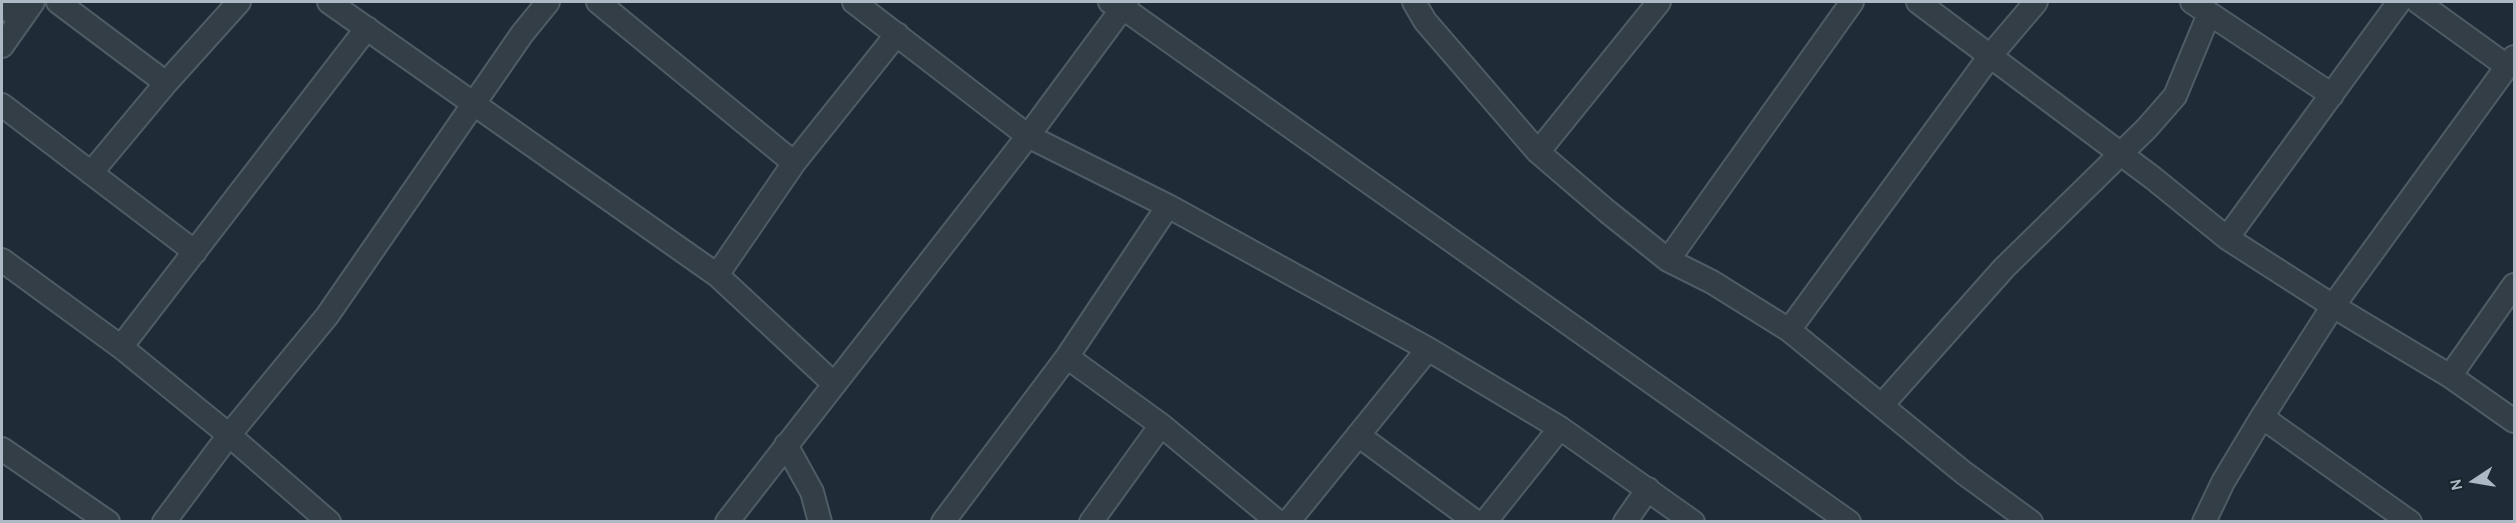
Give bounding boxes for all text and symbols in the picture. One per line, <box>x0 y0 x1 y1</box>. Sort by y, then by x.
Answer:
north arrow <box>2444 451 2504 511</box>
text: N <box>2445 477 2466 492</box>

